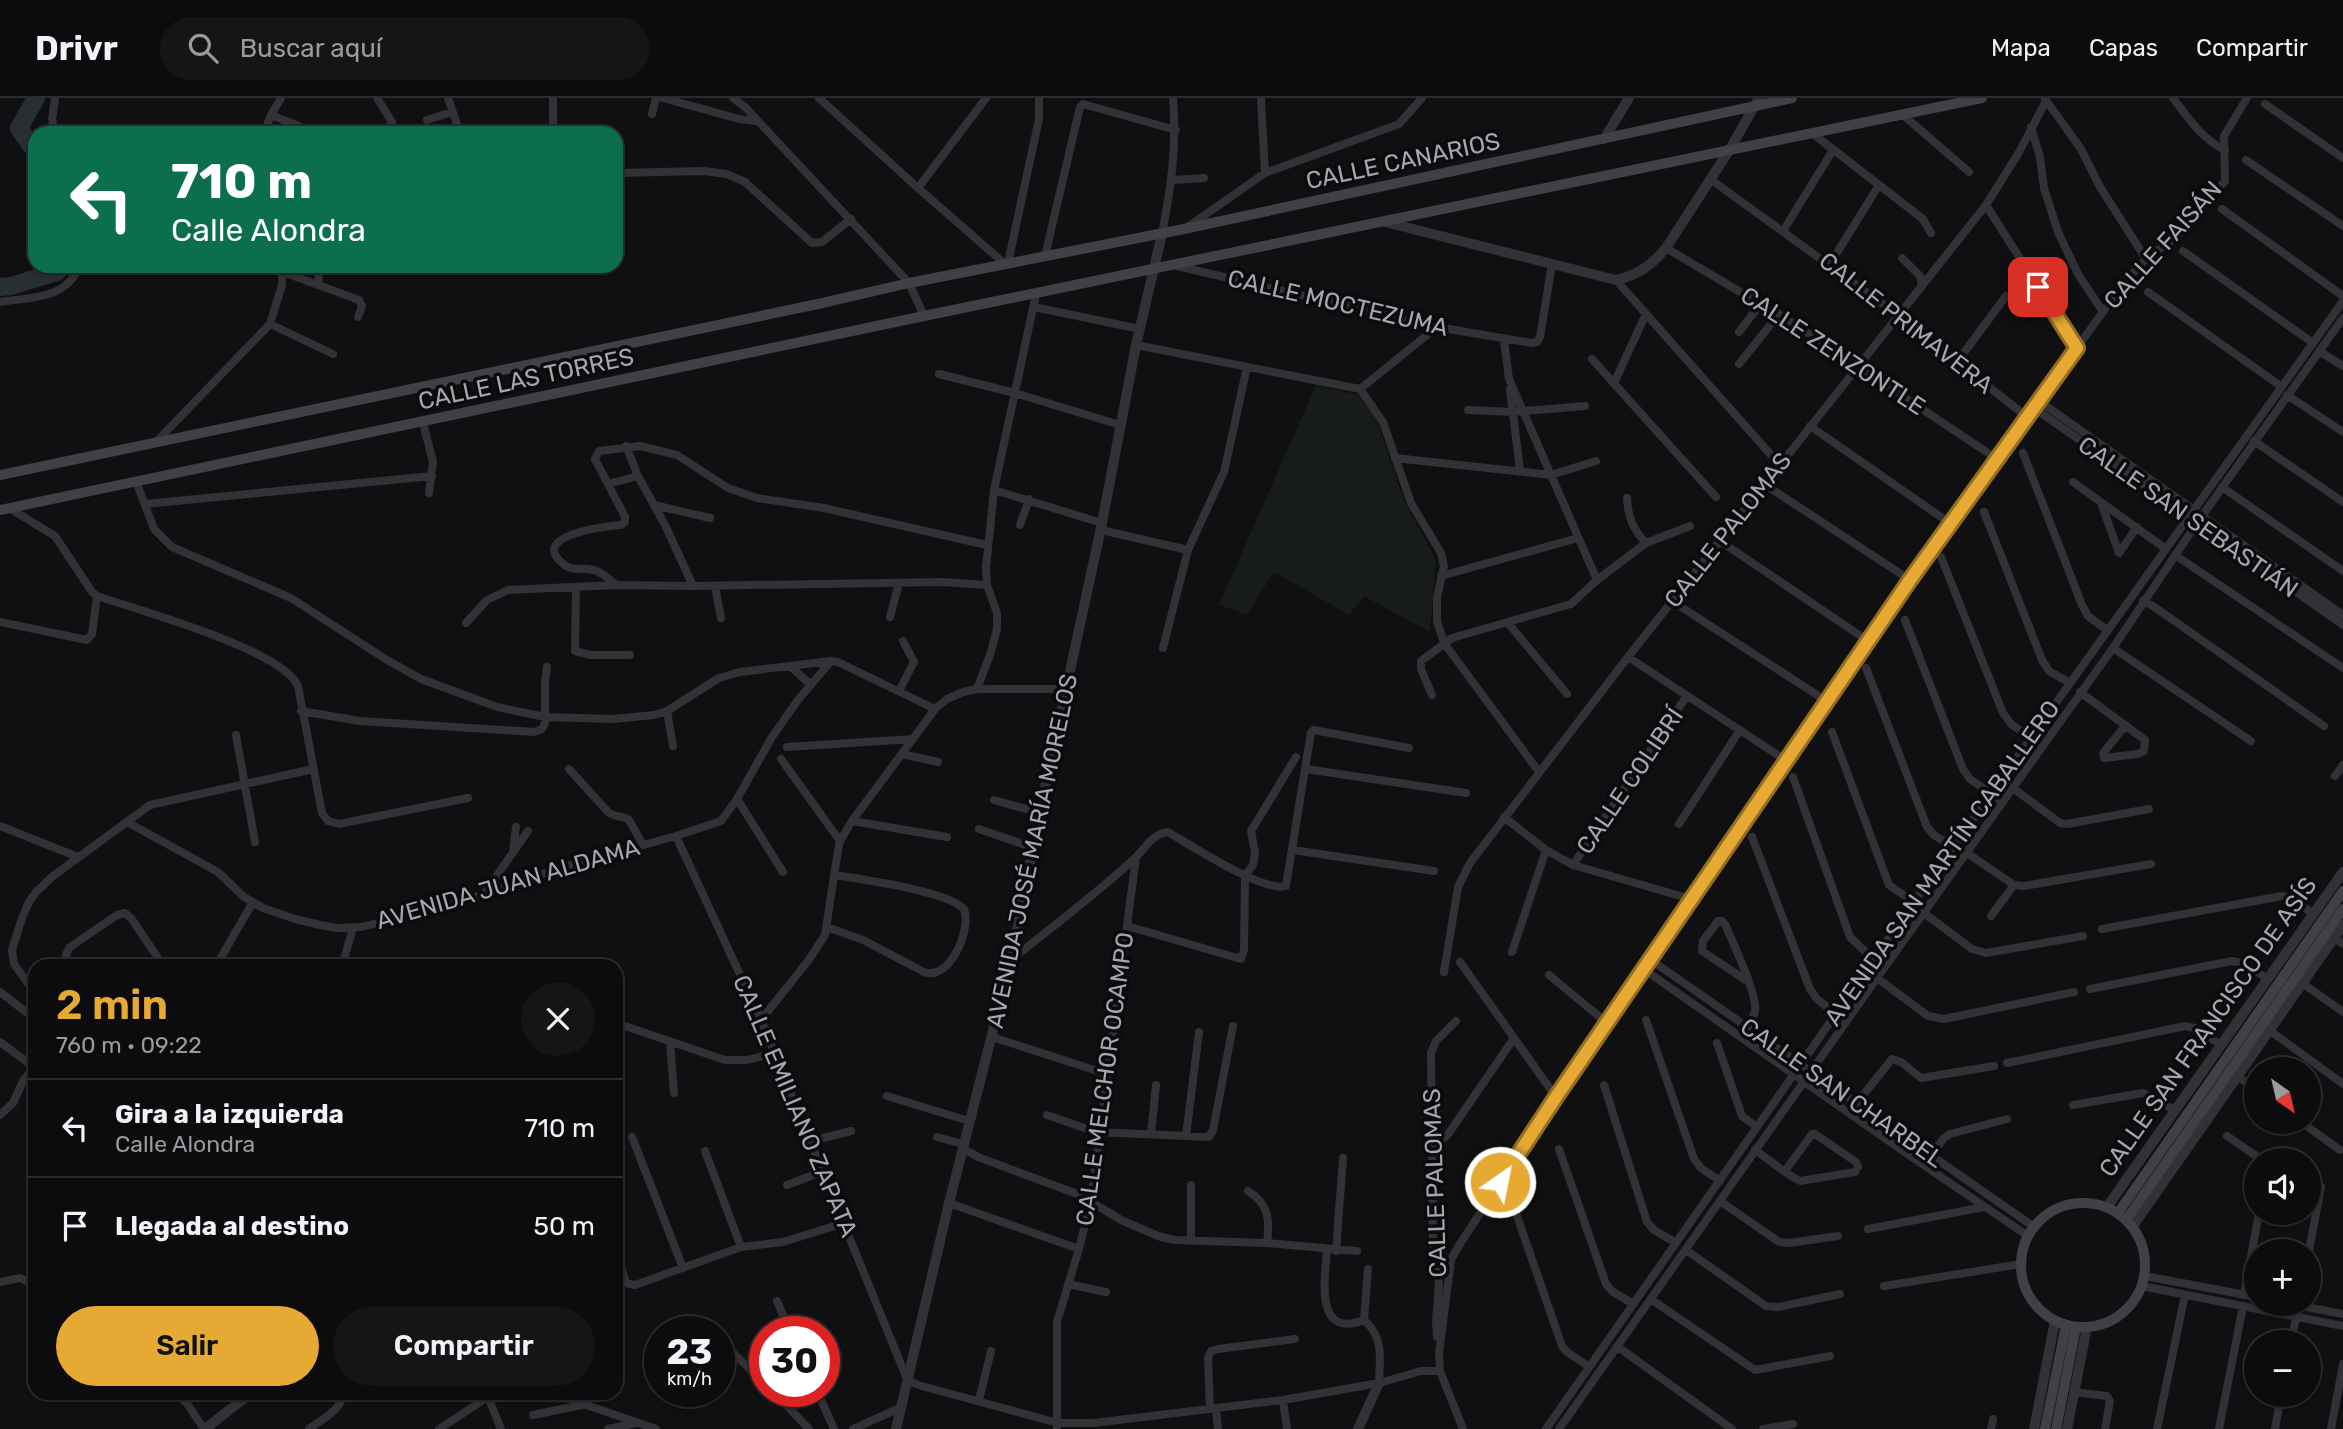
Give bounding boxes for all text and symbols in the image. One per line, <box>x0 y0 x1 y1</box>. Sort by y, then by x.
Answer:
search box <box>160 17 650 80</box>
text: Drivr <box>35 29 118 68</box>
icon: search <box>184 29 222 67</box>
text: Buscar aquí <box>240 33 382 64</box>
text: Mapa <box>1991 34 2051 62</box>
text: Capas <box>2089 34 2158 62</box>
text: Compartir <box>2196 34 2308 62</box>
street label: CALLE CANARIOS <box>1304 127 1502 195</box>
text: 710 m <box>171 152 312 210</box>
icon: left <box>56 154 147 245</box>
street label: CALLE FAISÁN <box>2098 175 2228 315</box>
text: Calle Alondra <box>171 211 366 249</box>
street label: CALLE PRIMAVERA <box>1813 246 1999 400</box>
pin <box>2008 257 2068 317</box>
street label: CALLE MOCTEZUMA <box>1225 264 1451 342</box>
icon: arrive <box>2019 268 2057 306</box>
street label: CALLE ZENZONTLE <box>1736 281 1930 421</box>
street label: CALLE LAS TORRES <box>416 342 636 416</box>
street label: CALLE SAN SEBASTIÁN <box>2073 430 2303 604</box>
street label: CALLE PALOMAS <box>1659 447 1797 613</box>
street label: AVENIDA JOSÉ MARÍA MORELOS <box>981 671 1083 1031</box>
street label: AVENIDA SAN MARTÍN CABALLERO <box>1819 695 2065 1031</box>
street label: CALLE COLIBRÍ <box>1571 702 1690 859</box>
street label: AVENIDA JUAN ALDAMA <box>373 833 643 935</box>
street label: CALLE SAN FRANCISCO DE ASÍS <box>2093 872 2323 1182</box>
street label: CALLE MELCHOR OCAMPO <box>1071 930 1139 1228</box>
street label: CALLE EMILIANO ZAPATA <box>727 971 863 1241</box>
text: 2 min <box>56 980 168 1030</box>
button: close <box>521 982 595 1056</box>
street label: CALLE SAN CHARBEL <box>1735 1012 1949 1174</box>
text: 760 m · 09:22 <box>56 1031 202 1059</box>
north arrow <box>2244 1057 2320 1134</box>
map controls <box>2244 1057 2321 1407</box>
street label: CALLE PALOMAS <box>1418 1088 1452 1278</box>
text: Gira a la izquierda <box>115 1099 344 1130</box>
icon: left <box>56 1109 94 1147</box>
text: 710 m <box>525 1113 595 1144</box>
text: Calle Alondra <box>115 1130 255 1158</box>
position arrow <box>1463 1145 1537 1219</box>
button: sound <box>2244 1148 2321 1225</box>
icon: arrive <box>56 1207 94 1245</box>
text: Llegada al destino <box>115 1211 349 1242</box>
text: 50 m <box>534 1211 595 1242</box>
button: + <box>2244 1239 2321 1316</box>
button: Salir <box>56 1306 319 1386</box>
button: Compartir <box>333 1306 595 1386</box>
speed limit sign: 30 <box>749 1316 840 1407</box>
button: − <box>2244 1330 2321 1407</box>
text: 23 <box>667 1331 712 1373</box>
text: km/h <box>667 1368 712 1390</box>

